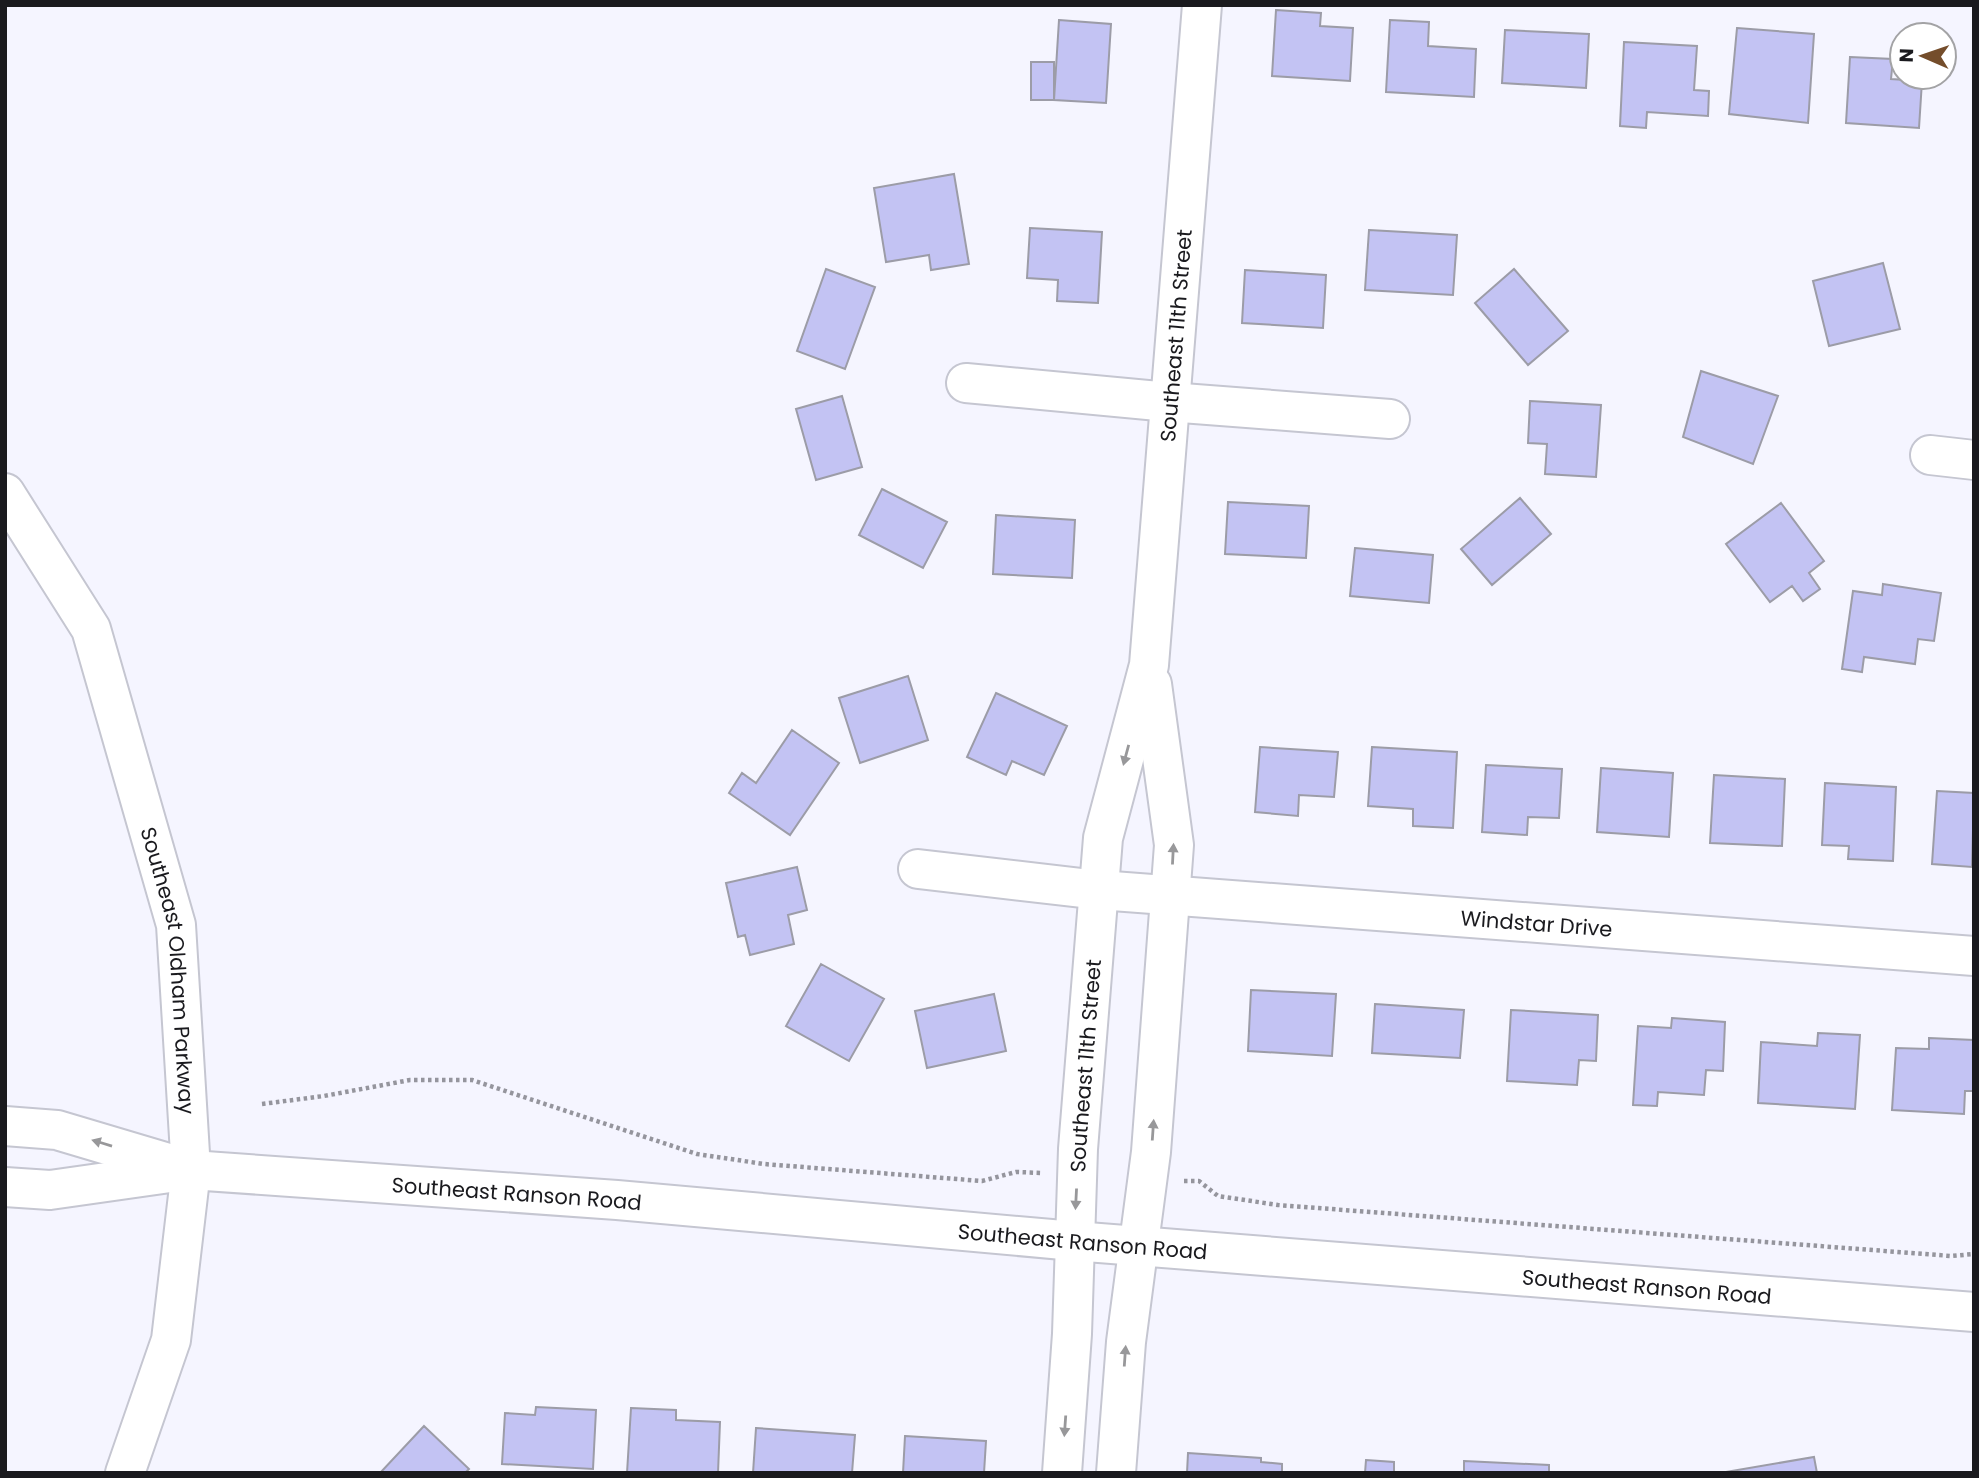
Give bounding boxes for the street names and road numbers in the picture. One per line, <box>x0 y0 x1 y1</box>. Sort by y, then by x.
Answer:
street label: Southeast 11th Street <box>1152 228 1198 443</box>
street label: Southeast Oldham Parkway <box>134 824 202 1115</box>
street label: Windstar Drive <box>1460 903 1614 943</box>
street label: Southeast 11th Street <box>1063 958 1108 1173</box>
street label: Southeast Ranson Road <box>391 1170 643 1217</box>
street label: Southeast Ranson Road <box>957 1216 1209 1266</box>
street label: Southeast Ranson Road <box>1521 1262 1773 1310</box>

